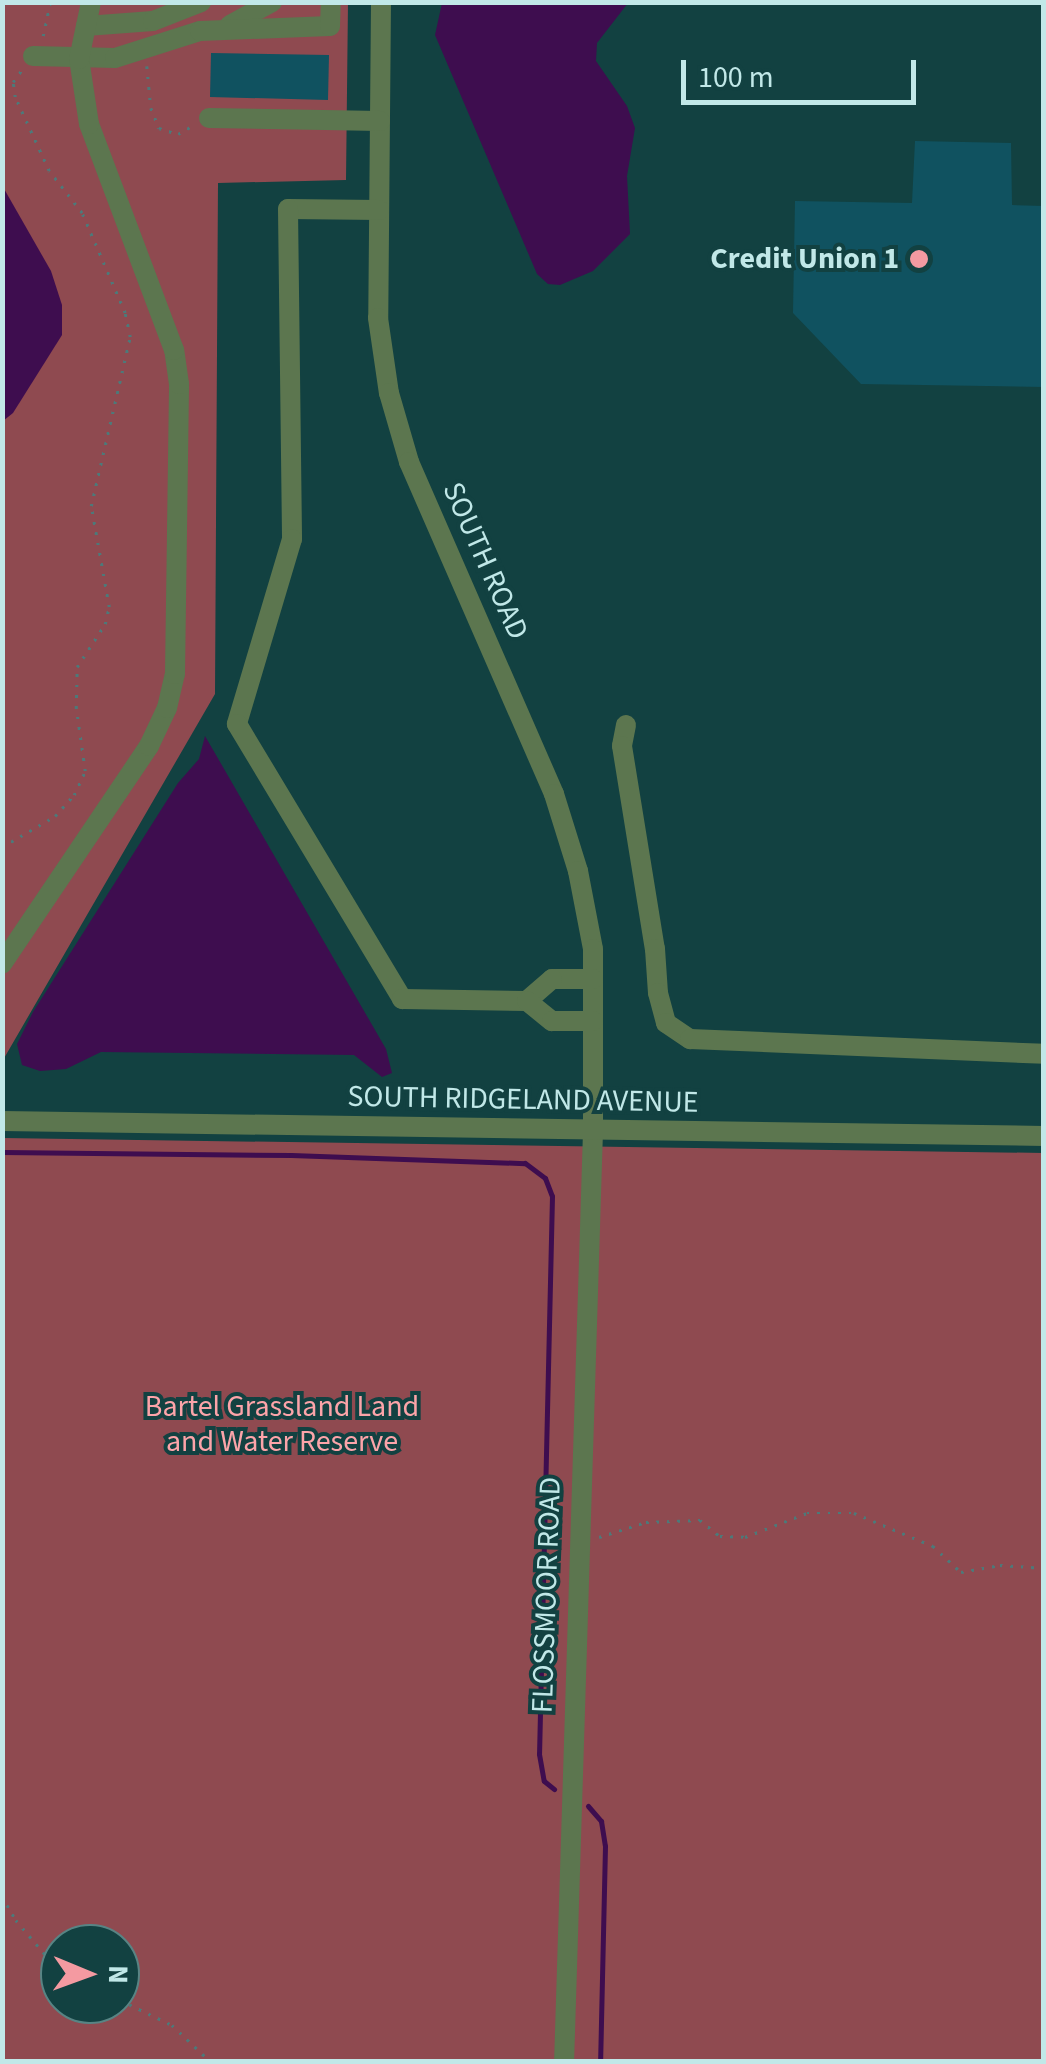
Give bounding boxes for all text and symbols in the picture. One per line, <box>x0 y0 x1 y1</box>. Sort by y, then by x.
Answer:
scale bar <box>686 40 921 102</box>
text: 100 m <box>698 56 774 99</box>
place label: Credit Union 1 <box>710 241 899 277</box>
marker: Credit Union 1 <box>908 248 930 270</box>
street label: SOUTH ROAD <box>434 477 536 645</box>
street label: SOUTH RIDGELAND AVENUE <box>347 1079 699 1121</box>
park label: Bartel Grassland Land and Water Reserve <box>145 1389 419 1460</box>
street label: FLOSSMOOR ROAD <box>525 1476 569 1714</box>
north arrow <box>40 1924 140 2024</box>
text: N <box>98 1965 138 1984</box>

